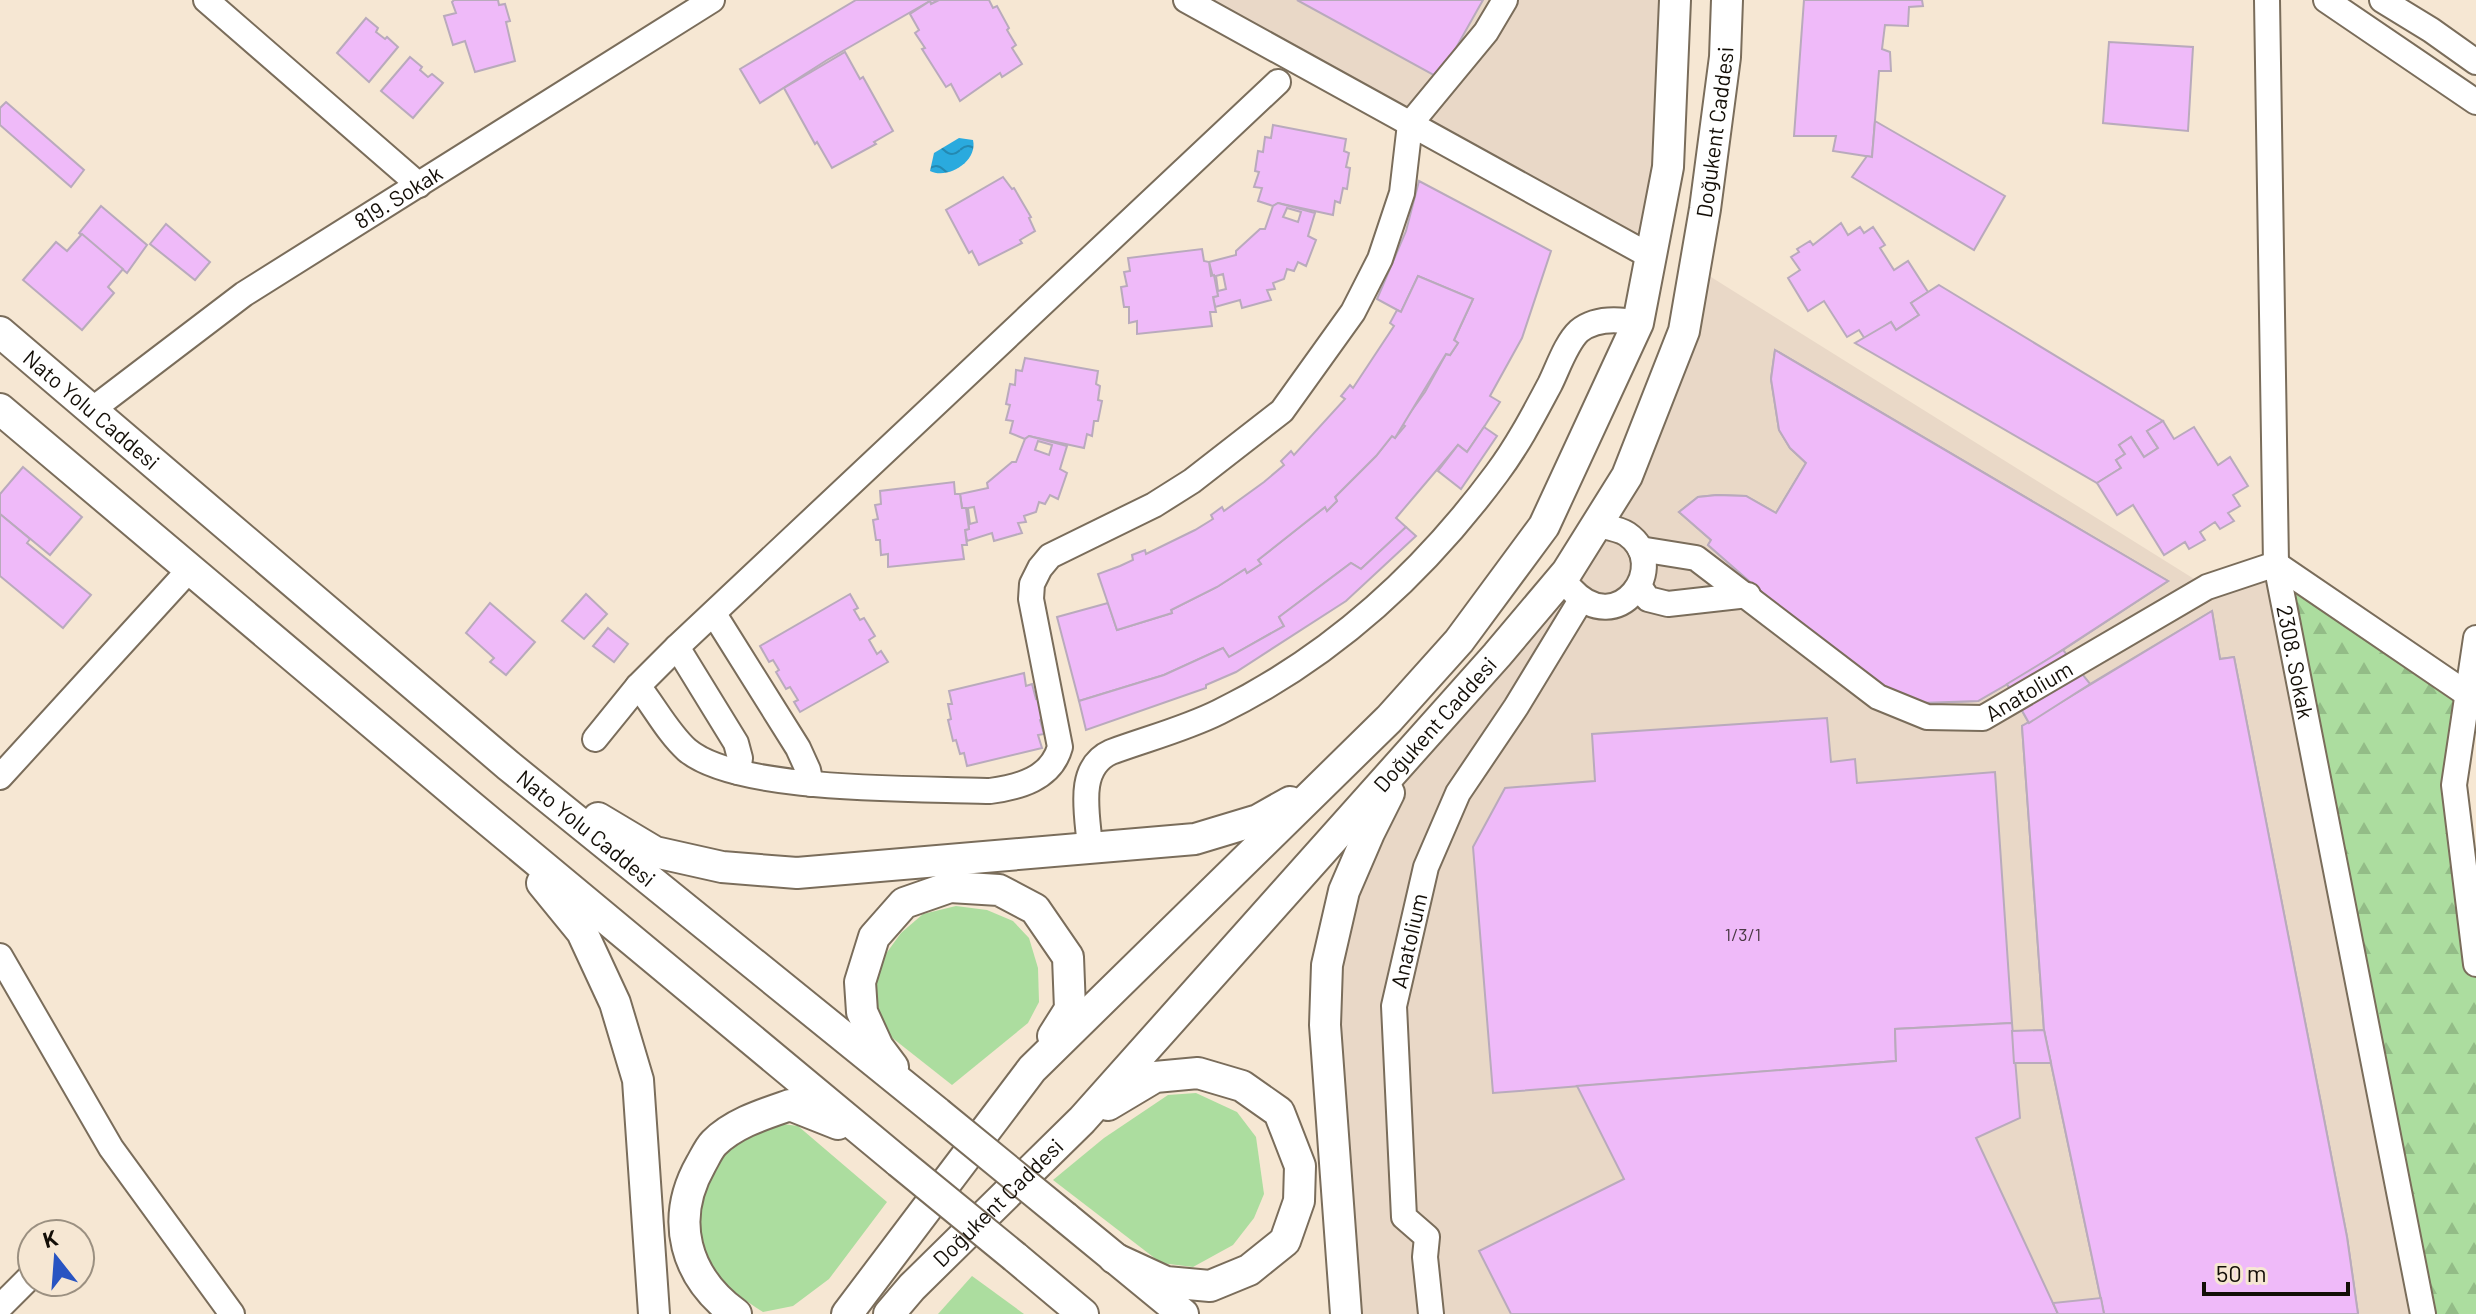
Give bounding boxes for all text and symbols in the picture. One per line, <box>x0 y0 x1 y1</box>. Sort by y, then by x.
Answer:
street label: Doğukent Caddesi <box>1690 46 1738 219</box>
street label: 819. Sokak <box>349 159 446 233</box>
street label: Nato Yolu Caddesi <box>19 344 165 474</box>
street label: 2308. Sokak <box>2272 603 2320 721</box>
street label: Doğukent Caddesi <box>1367 651 1501 797</box>
street label: Anatolium <box>1980 655 2077 726</box>
street label: Nato Yolu Caddesi <box>512 764 661 891</box>
street label: Anatolium <box>1385 891 1432 991</box>
house number: 1/3/1 <box>1725 923 1761 945</box>
street label: Doğukent Caddesi <box>927 1132 1068 1271</box>
north arrow <box>16 1218 96 1298</box>
text: K <box>39 1223 60 1252</box>
scale bar <box>2204 1246 2348 1296</box>
text: 50 m <box>2216 1258 2267 1287</box>

